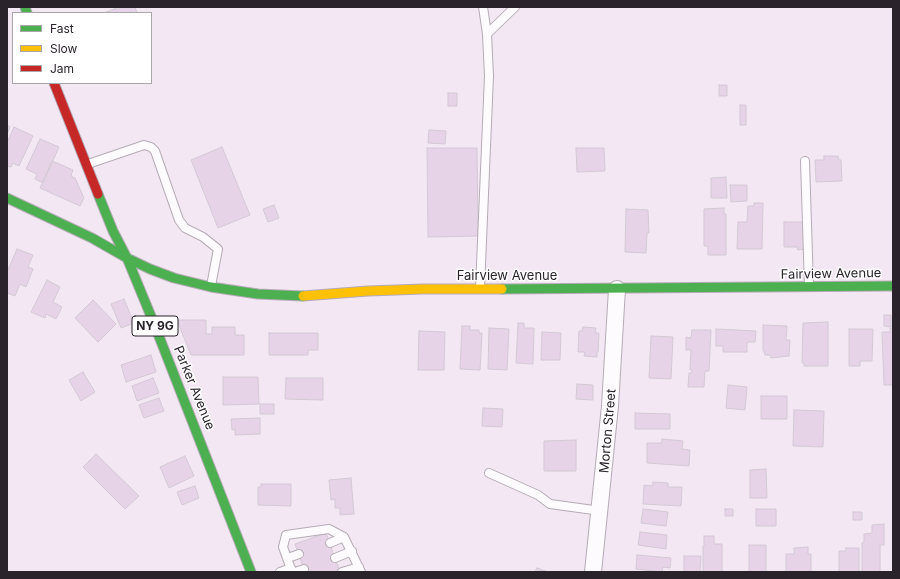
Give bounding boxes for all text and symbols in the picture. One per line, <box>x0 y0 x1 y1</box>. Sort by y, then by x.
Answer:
legend <box>12 12 152 84</box>
text: Fast <box>50 21 74 36</box>
text: Slow <box>50 41 77 56</box>
text: Jam <box>50 61 74 76</box>
street label: Fairview Avenue <box>781 265 881 283</box>
street label: Fairview Avenue <box>457 268 557 284</box>
road number: NY 9G <box>132 316 178 336</box>
street label: Parker Avenue <box>170 344 218 432</box>
street label: Morton Street <box>597 388 619 474</box>

